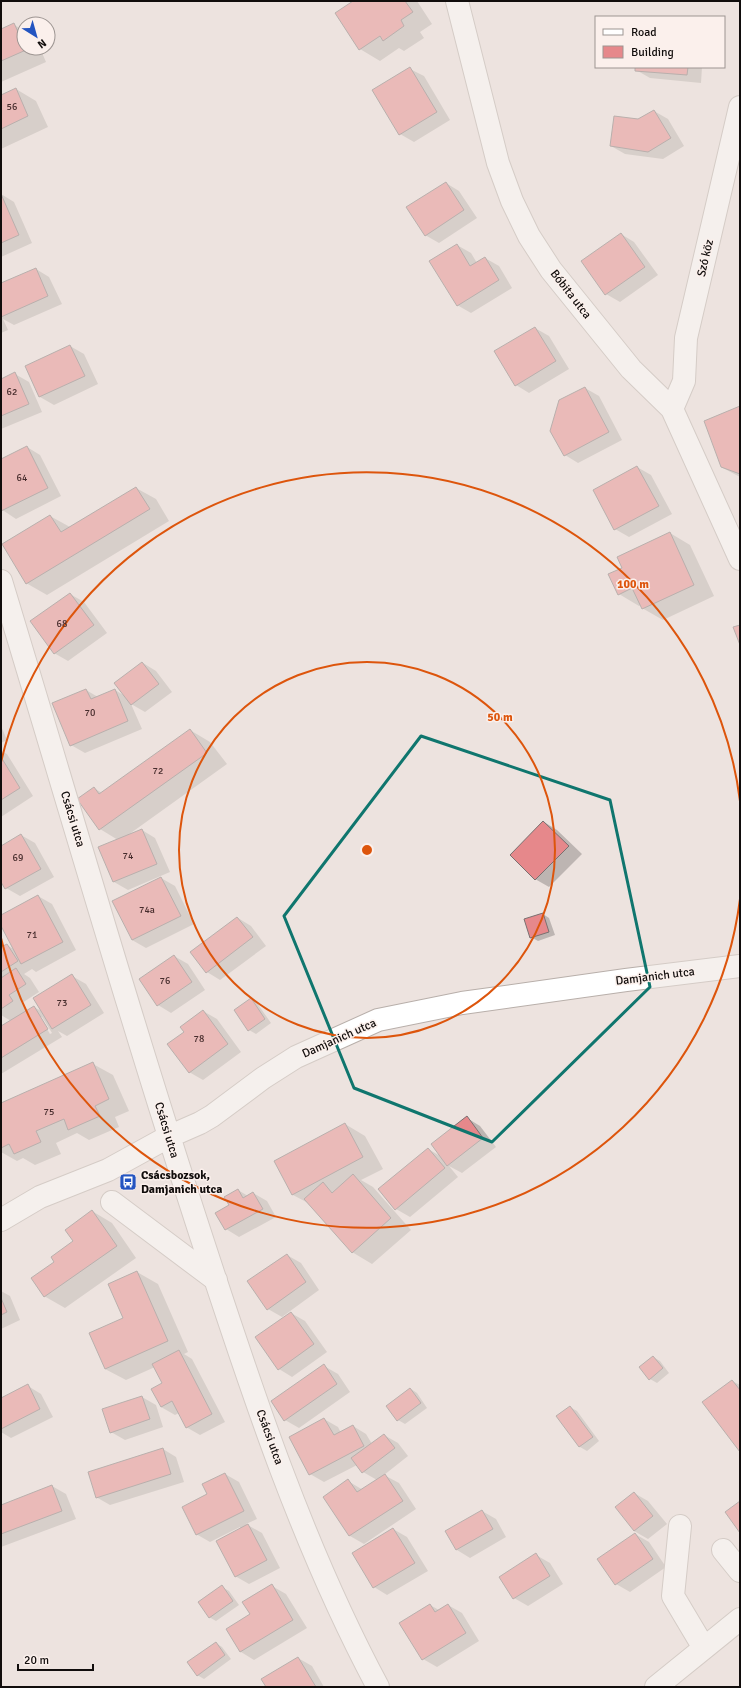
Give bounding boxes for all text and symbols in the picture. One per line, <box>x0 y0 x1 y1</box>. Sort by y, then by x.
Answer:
north arrow <box>16 16 56 56</box>
legend <box>595 16 725 68</box>
text: Road <box>631 25 657 40</box>
text: N <box>35 36 49 51</box>
text: Building <box>631 45 674 60</box>
house number: 56 <box>7 101 17 113</box>
street label: Szó köz <box>694 238 717 278</box>
street label: Bóbita utca <box>547 267 594 322</box>
house number: 62 <box>7 386 17 398</box>
house number: 64 <box>17 472 28 484</box>
text: 100 m <box>617 577 649 592</box>
house number: 68 <box>57 618 67 630</box>
house number: 70 <box>85 707 95 719</box>
text: 50 m <box>487 710 513 725</box>
house number: 72 <box>153 765 163 777</box>
street label: Csácsi utca <box>57 789 88 849</box>
centre of rings <box>360 843 374 857</box>
house number: 74 <box>123 850 134 862</box>
house number: 69 <box>13 852 23 864</box>
house number: 74a <box>139 904 155 916</box>
house number: 71 <box>27 929 37 941</box>
street label: Damjanich utca <box>615 964 696 989</box>
house number: 76 <box>160 975 170 987</box>
house number: 73 <box>57 997 67 1009</box>
street label: Damjanich utca <box>300 1015 379 1062</box>
house number: 78 <box>194 1033 204 1045</box>
street label: Csácsi utca <box>151 1100 182 1160</box>
house number: 75 <box>44 1106 54 1118</box>
place label: Csácsbozsok, Damjanich utca <box>141 1168 222 1197</box>
bus stop icon: Csácsbozsok, Damjanich utca <box>118 1172 138 1192</box>
street label: Csácsi utca <box>253 1407 286 1467</box>
scale bar <box>18 1646 93 1672</box>
text: 20 m <box>24 1653 49 1668</box>

